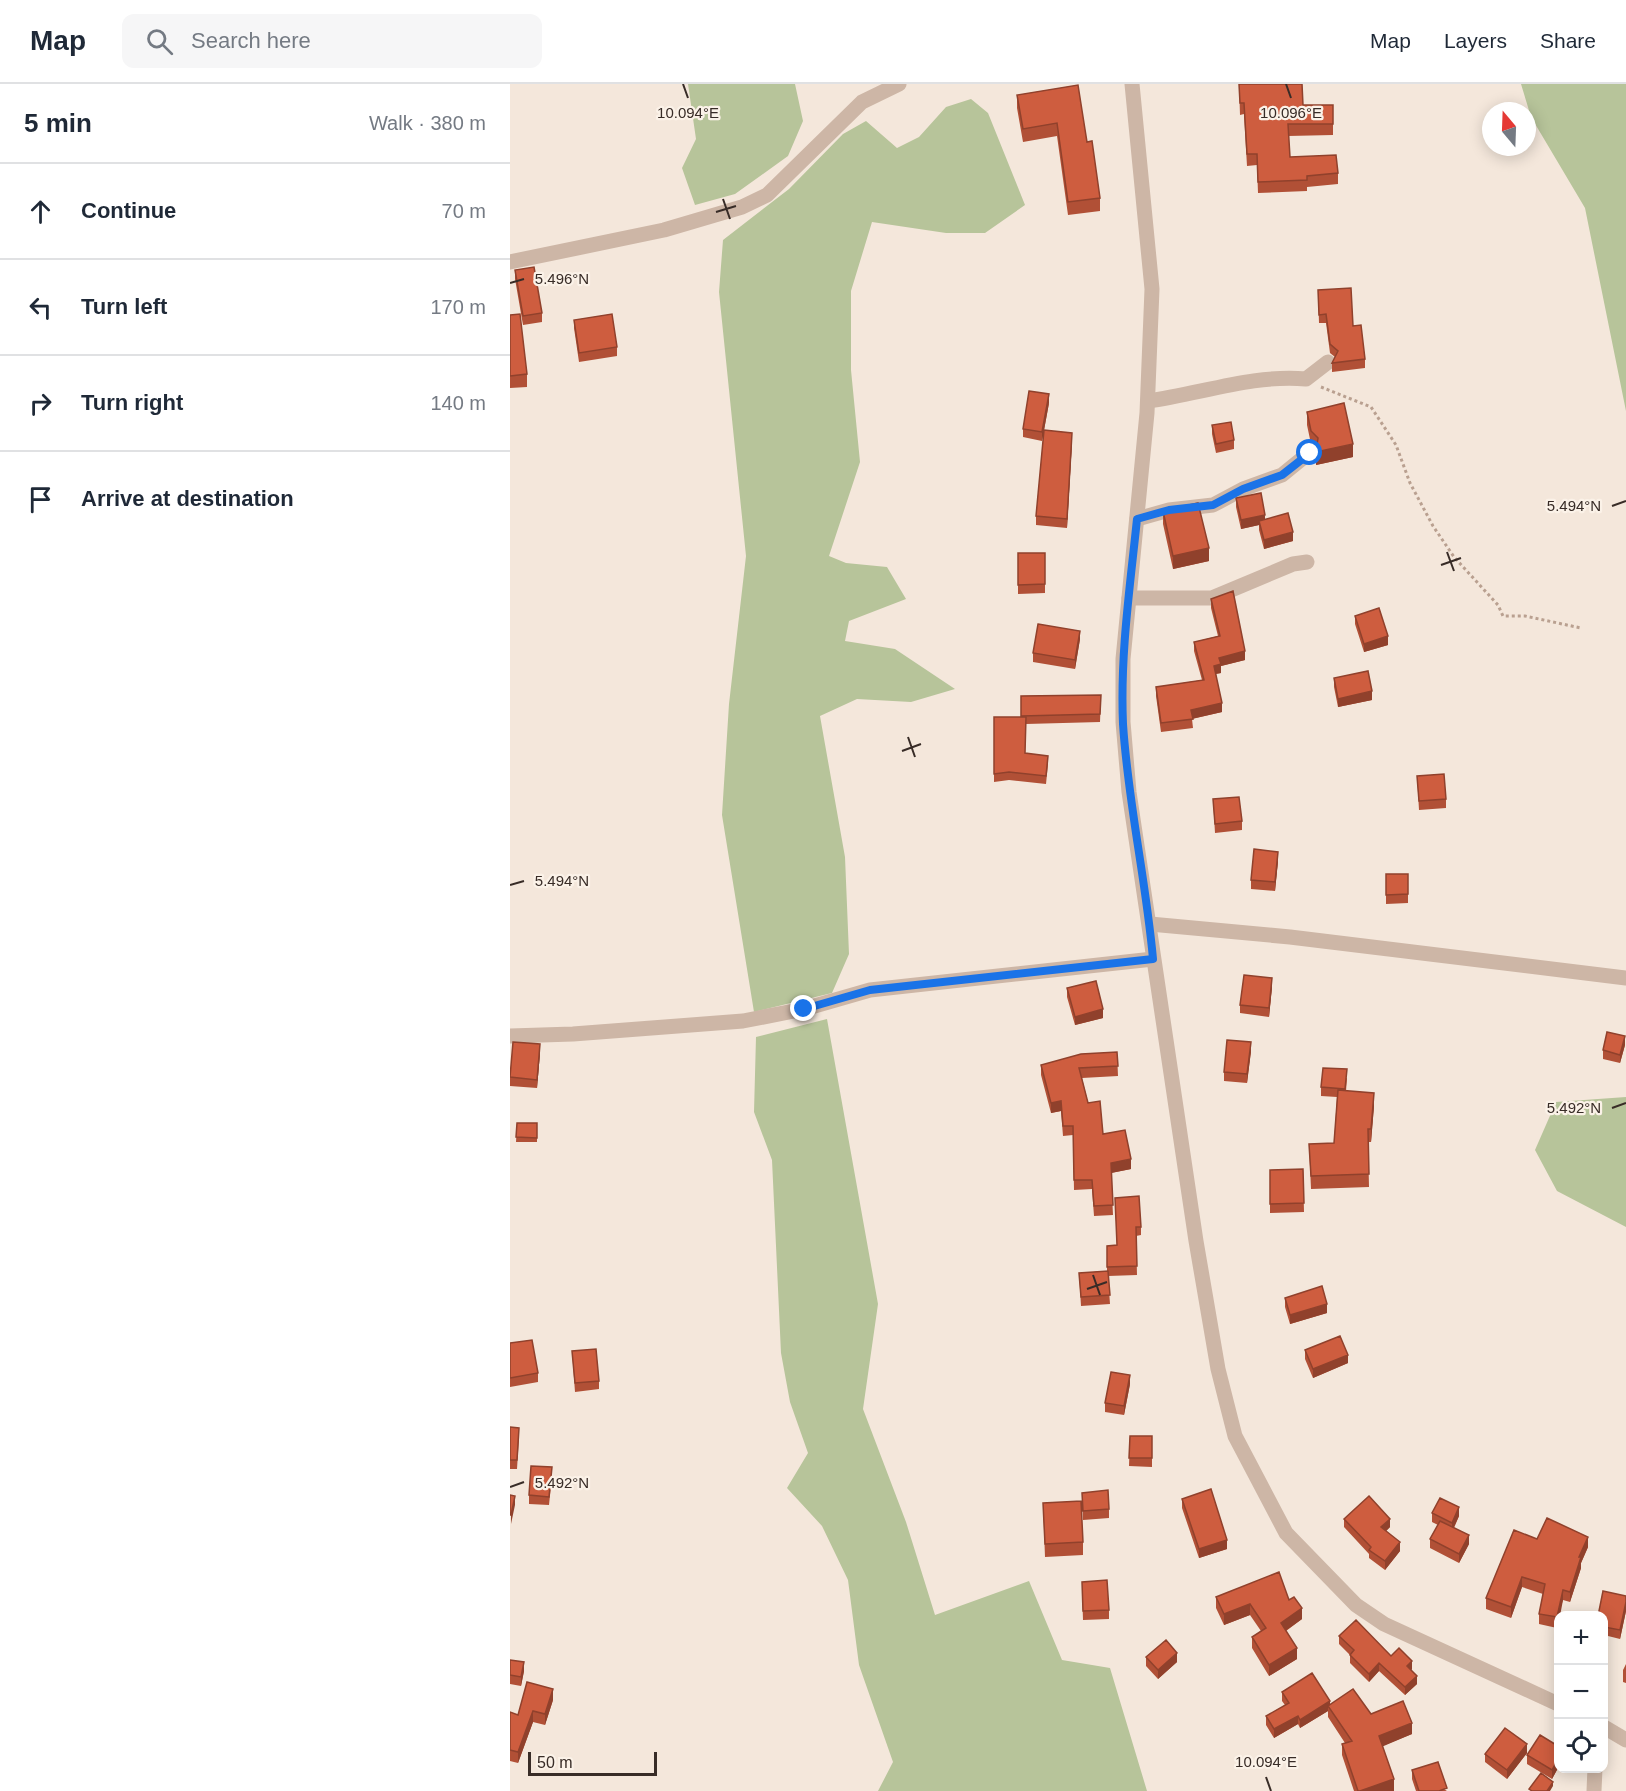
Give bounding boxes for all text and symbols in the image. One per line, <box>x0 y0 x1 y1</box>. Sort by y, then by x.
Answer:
search box <box>122 14 542 68</box>
text: Map <box>30 25 86 56</box>
icon: search <box>143 25 176 58</box>
text: Search here <box>191 28 311 53</box>
text: Map <box>1370 29 1411 52</box>
text: Layers <box>1444 29 1507 52</box>
text: Share <box>1540 29 1596 52</box>
north arrow <box>1482 102 1536 156</box>
text: 10.094°E <box>657 104 719 121</box>
text: 10.096°E <box>1260 104 1322 121</box>
text: 5 min <box>24 108 92 138</box>
text: Walk · 380 m <box>369 112 486 134</box>
icon: ahead <box>24 195 57 228</box>
text: Continue <box>81 198 176 223</box>
text: 70 m <box>442 200 486 222</box>
text: 5.496°N <box>535 270 589 287</box>
icon: left <box>24 291 57 324</box>
text: Turn left <box>81 294 167 319</box>
text: 170 m <box>430 296 486 318</box>
icon: right <box>24 387 57 420</box>
text: Turn right <box>81 390 183 415</box>
text: 140 m <box>430 392 486 414</box>
route start <box>1296 439 1322 465</box>
icon: arrive <box>24 483 57 516</box>
text: Arrive at destination <box>81 486 294 511</box>
text: 5.494°N <box>1547 497 1601 514</box>
text: 5.494°N <box>535 872 589 889</box>
route end <box>790 995 816 1021</box>
text: 5.492°N <box>1547 1099 1601 1116</box>
text: 5.492°N <box>535 1474 589 1491</box>
map controls <box>1554 1611 1608 1773</box>
button: + <box>1554 1611 1608 1665</box>
button: − <box>1554 1665 1608 1719</box>
button: locate <box>1554 1719 1608 1773</box>
scale bar <box>528 1749 657 1776</box>
text: 10.094°E <box>1235 1753 1297 1770</box>
text: 50 m <box>537 1754 573 1771</box>

